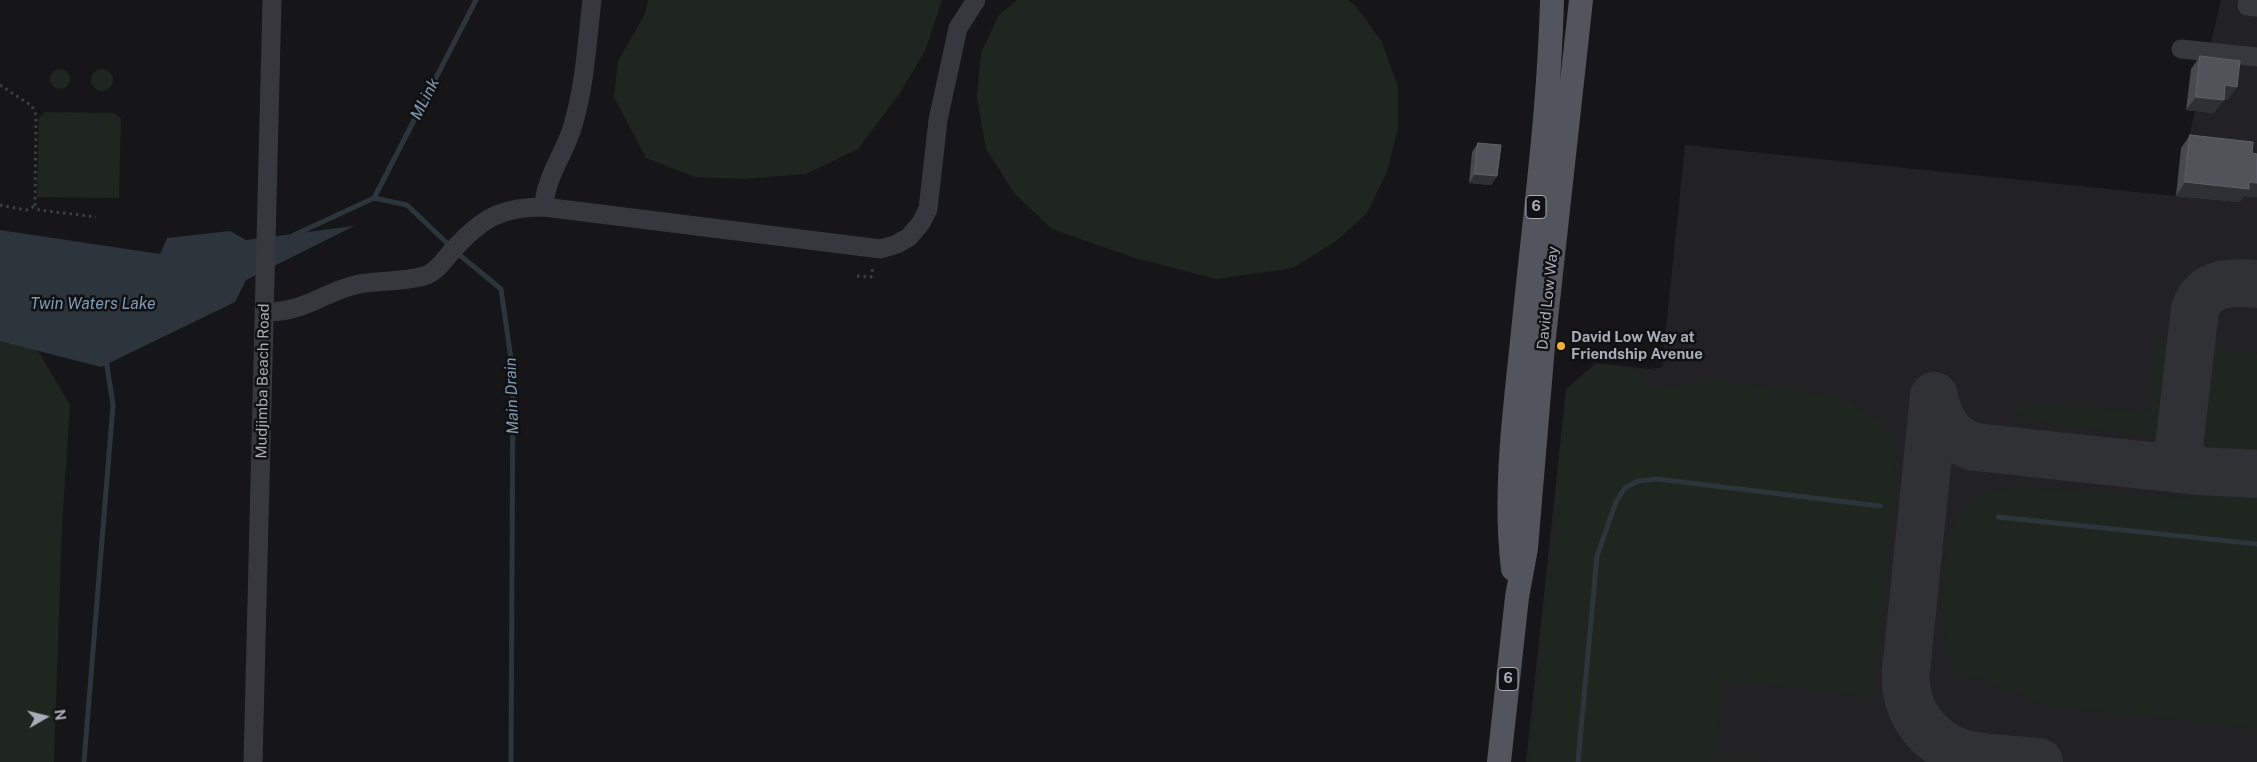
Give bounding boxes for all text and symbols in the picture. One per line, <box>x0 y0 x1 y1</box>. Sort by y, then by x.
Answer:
water label: MLink <box>406 75 444 123</box>
road number: 6 <box>1526 196 1546 218</box>
street label: David Low Way <box>1534 245 1562 351</box>
water label: Twin Waters Lake <box>30 294 156 314</box>
street label: Mudjimba Beach Road <box>253 303 273 459</box>
place label: David Low Way at Friendship Avenue <box>1571 328 1703 363</box>
marker: David Low Way at Friendship Avenue <box>1555 340 1567 352</box>
water label: Main Drain <box>501 357 523 435</box>
road number: 6 <box>1498 668 1518 691</box>
north arrow <box>20 692 70 742</box>
text: N <box>51 708 69 721</box>

